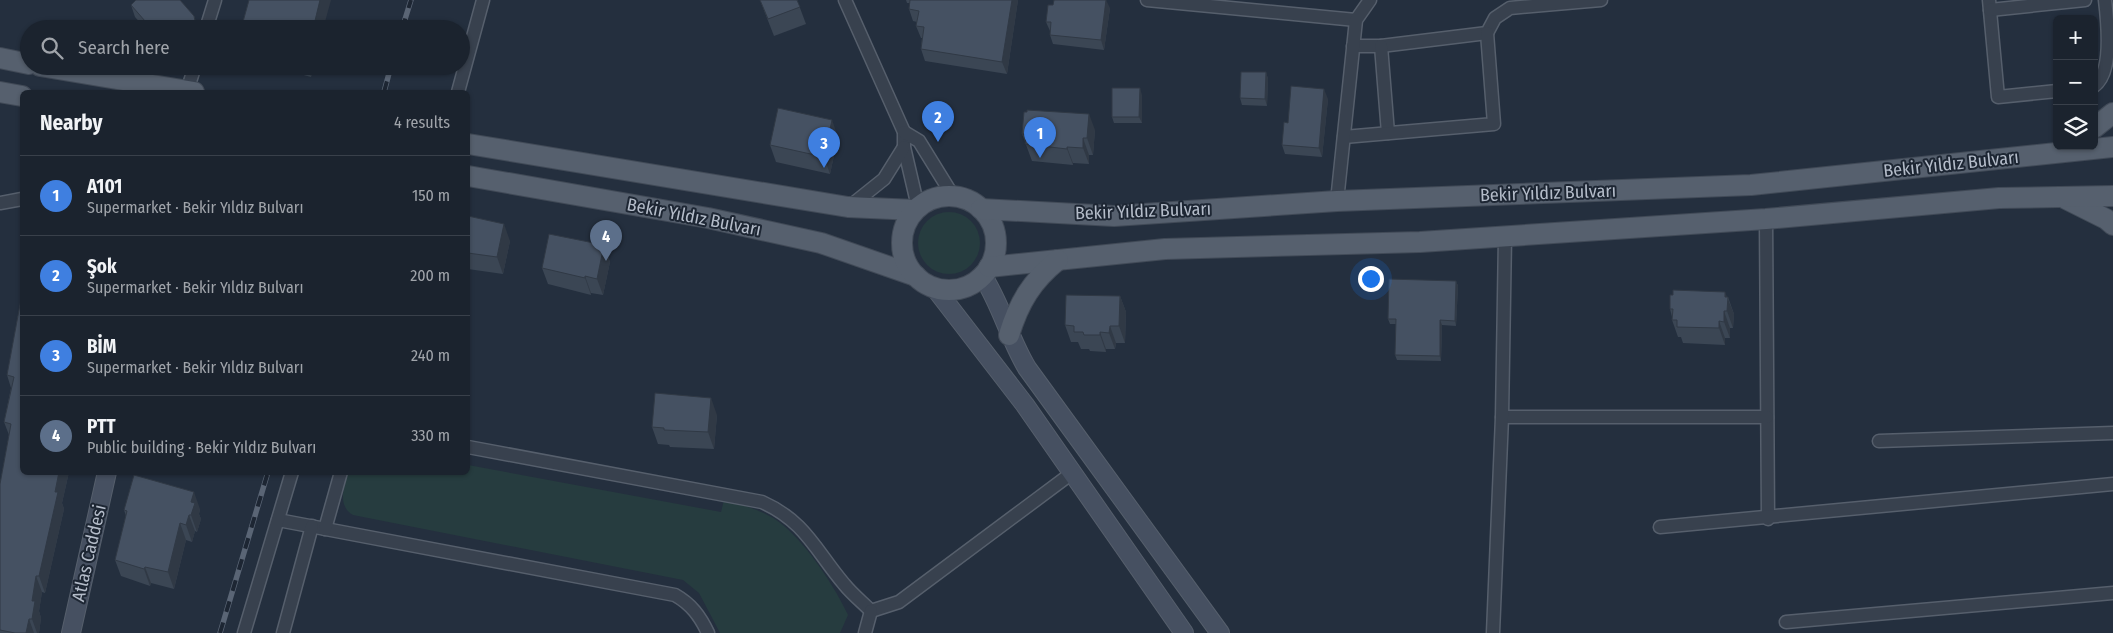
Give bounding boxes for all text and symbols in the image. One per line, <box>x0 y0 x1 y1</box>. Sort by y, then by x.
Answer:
map controls <box>2053 15 2098 150</box>
button: + <box>2053 15 2098 60</box>
search box <box>20 20 470 75</box>
icon: search <box>38 34 66 62</box>
text: Search here <box>78 36 170 59</box>
button: − <box>2053 60 2098 105</box>
pin: 2 <box>922 101 954 142</box>
button: layers <box>2053 105 2098 150</box>
text: Nearby <box>40 110 102 136</box>
text: 4 results <box>394 113 450 132</box>
pin: 1 <box>1024 117 1056 158</box>
pin: 3 <box>808 127 840 168</box>
street label: Bekir Yıldız Bulvarı <box>1882 146 2020 182</box>
text: A101 <box>87 175 122 198</box>
street label: Bekir Yıldız Bulvarı <box>1480 180 1616 206</box>
text: 1 <box>53 186 59 205</box>
text: 150 m <box>412 186 450 205</box>
street label: Bekir Yıldız Bulvarı <box>625 193 763 241</box>
text: Supermarket · Bekir Yıldız Bulvarı <box>87 198 303 217</box>
street label: Bekir Yıldız Bulvarı <box>1075 198 1211 224</box>
pin: 4 <box>590 220 622 261</box>
text: Şok <box>87 255 117 278</box>
text: 2 <box>52 266 60 285</box>
text: 200 m <box>410 266 450 285</box>
your location <box>1358 266 1384 292</box>
text: Supermarket · Bekir Yıldız Bulvarı <box>87 278 303 297</box>
text: BİM <box>87 335 116 358</box>
text: 3 <box>52 346 60 365</box>
text: 240 m <box>411 346 450 365</box>
text: Supermarket · Bekir Yıldız Bulvarı <box>87 358 303 377</box>
text: PTT <box>87 415 116 438</box>
text: 4 <box>52 426 60 445</box>
text: 330 m <box>411 426 450 445</box>
text: Public building · Bekir Yıldız Bulvarı <box>87 438 316 457</box>
street label: Atlas Caddesi <box>67 502 111 604</box>

